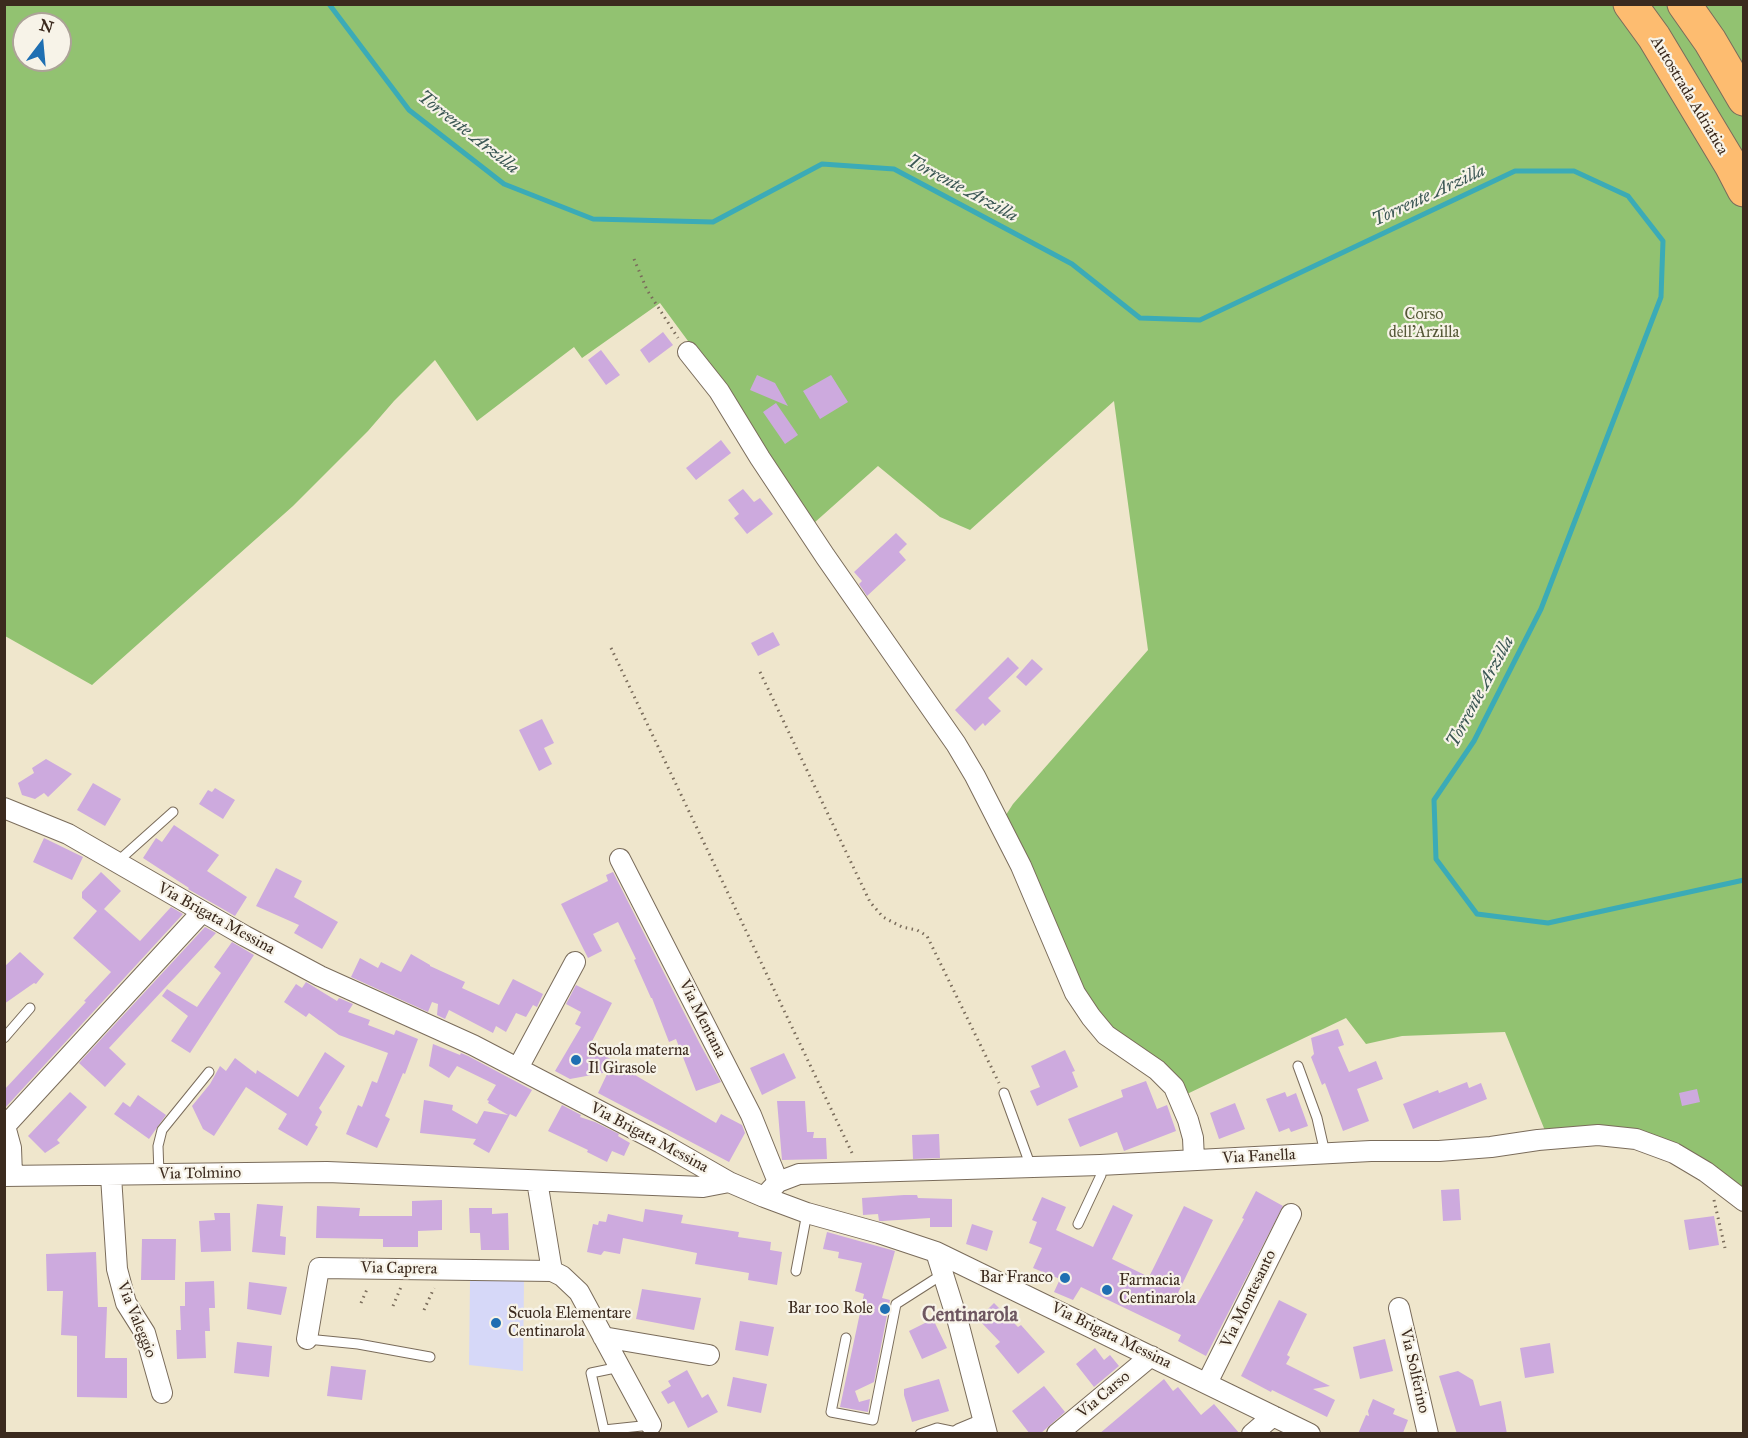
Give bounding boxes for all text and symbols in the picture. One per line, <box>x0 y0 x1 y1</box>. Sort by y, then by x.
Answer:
north arrow <box>12 12 72 72</box>
text: N <box>37 15 56 37</box>
street label: Autostrada Adriatica <box>1646 33 1732 159</box>
water label: Torrente Arzilla <box>413 87 523 179</box>
water label: Torrente Arzilla <box>903 151 1021 227</box>
water label: Torrente Arzilla <box>1369 160 1489 232</box>
park label: Corso dell'Arzilla <box>1389 305 1459 343</box>
water label: Torrente Arzilla <box>1443 633 1519 751</box>
street label: Via Brigata Messina <box>154 879 278 959</box>
street label: Via Mentana <box>674 977 730 1061</box>
place label: Scuola materna Il Girasole <box>588 1041 689 1079</box>
marker: Scuola materna Il Girasole <box>569 1053 583 1067</box>
street label: Via Brigata Messina <box>587 1099 711 1177</box>
street label: Via Fanella <box>1222 1145 1296 1169</box>
street label: Via Tolmino <box>159 1164 241 1184</box>
street label: Via Montesanto <box>1217 1247 1281 1351</box>
street label: Via Caprera <box>361 1259 437 1279</box>
place label: Bar Franco <box>980 1268 1053 1288</box>
marker: Bar Franco <box>1058 1271 1072 1285</box>
place label: Farmacia Centinarola <box>1119 1271 1196 1309</box>
street label: Via Valeggio <box>112 1279 160 1361</box>
marker: Farmacia Centinarola <box>1100 1283 1114 1297</box>
place label: Bar 100 Role <box>788 1299 873 1319</box>
street label: Via Brigata Messina <box>1048 1299 1174 1373</box>
marker: Bar 100 Role <box>878 1302 892 1316</box>
place label: Scuola Elementare Centinarola <box>508 1304 631 1342</box>
district label: Centinarola <box>922 1304 1018 1328</box>
marker: Scuola Elementare Centinarola <box>489 1316 503 1330</box>
street label: Via Solferino <box>1395 1327 1433 1415</box>
street label: Via Carso <box>1074 1367 1134 1423</box>

